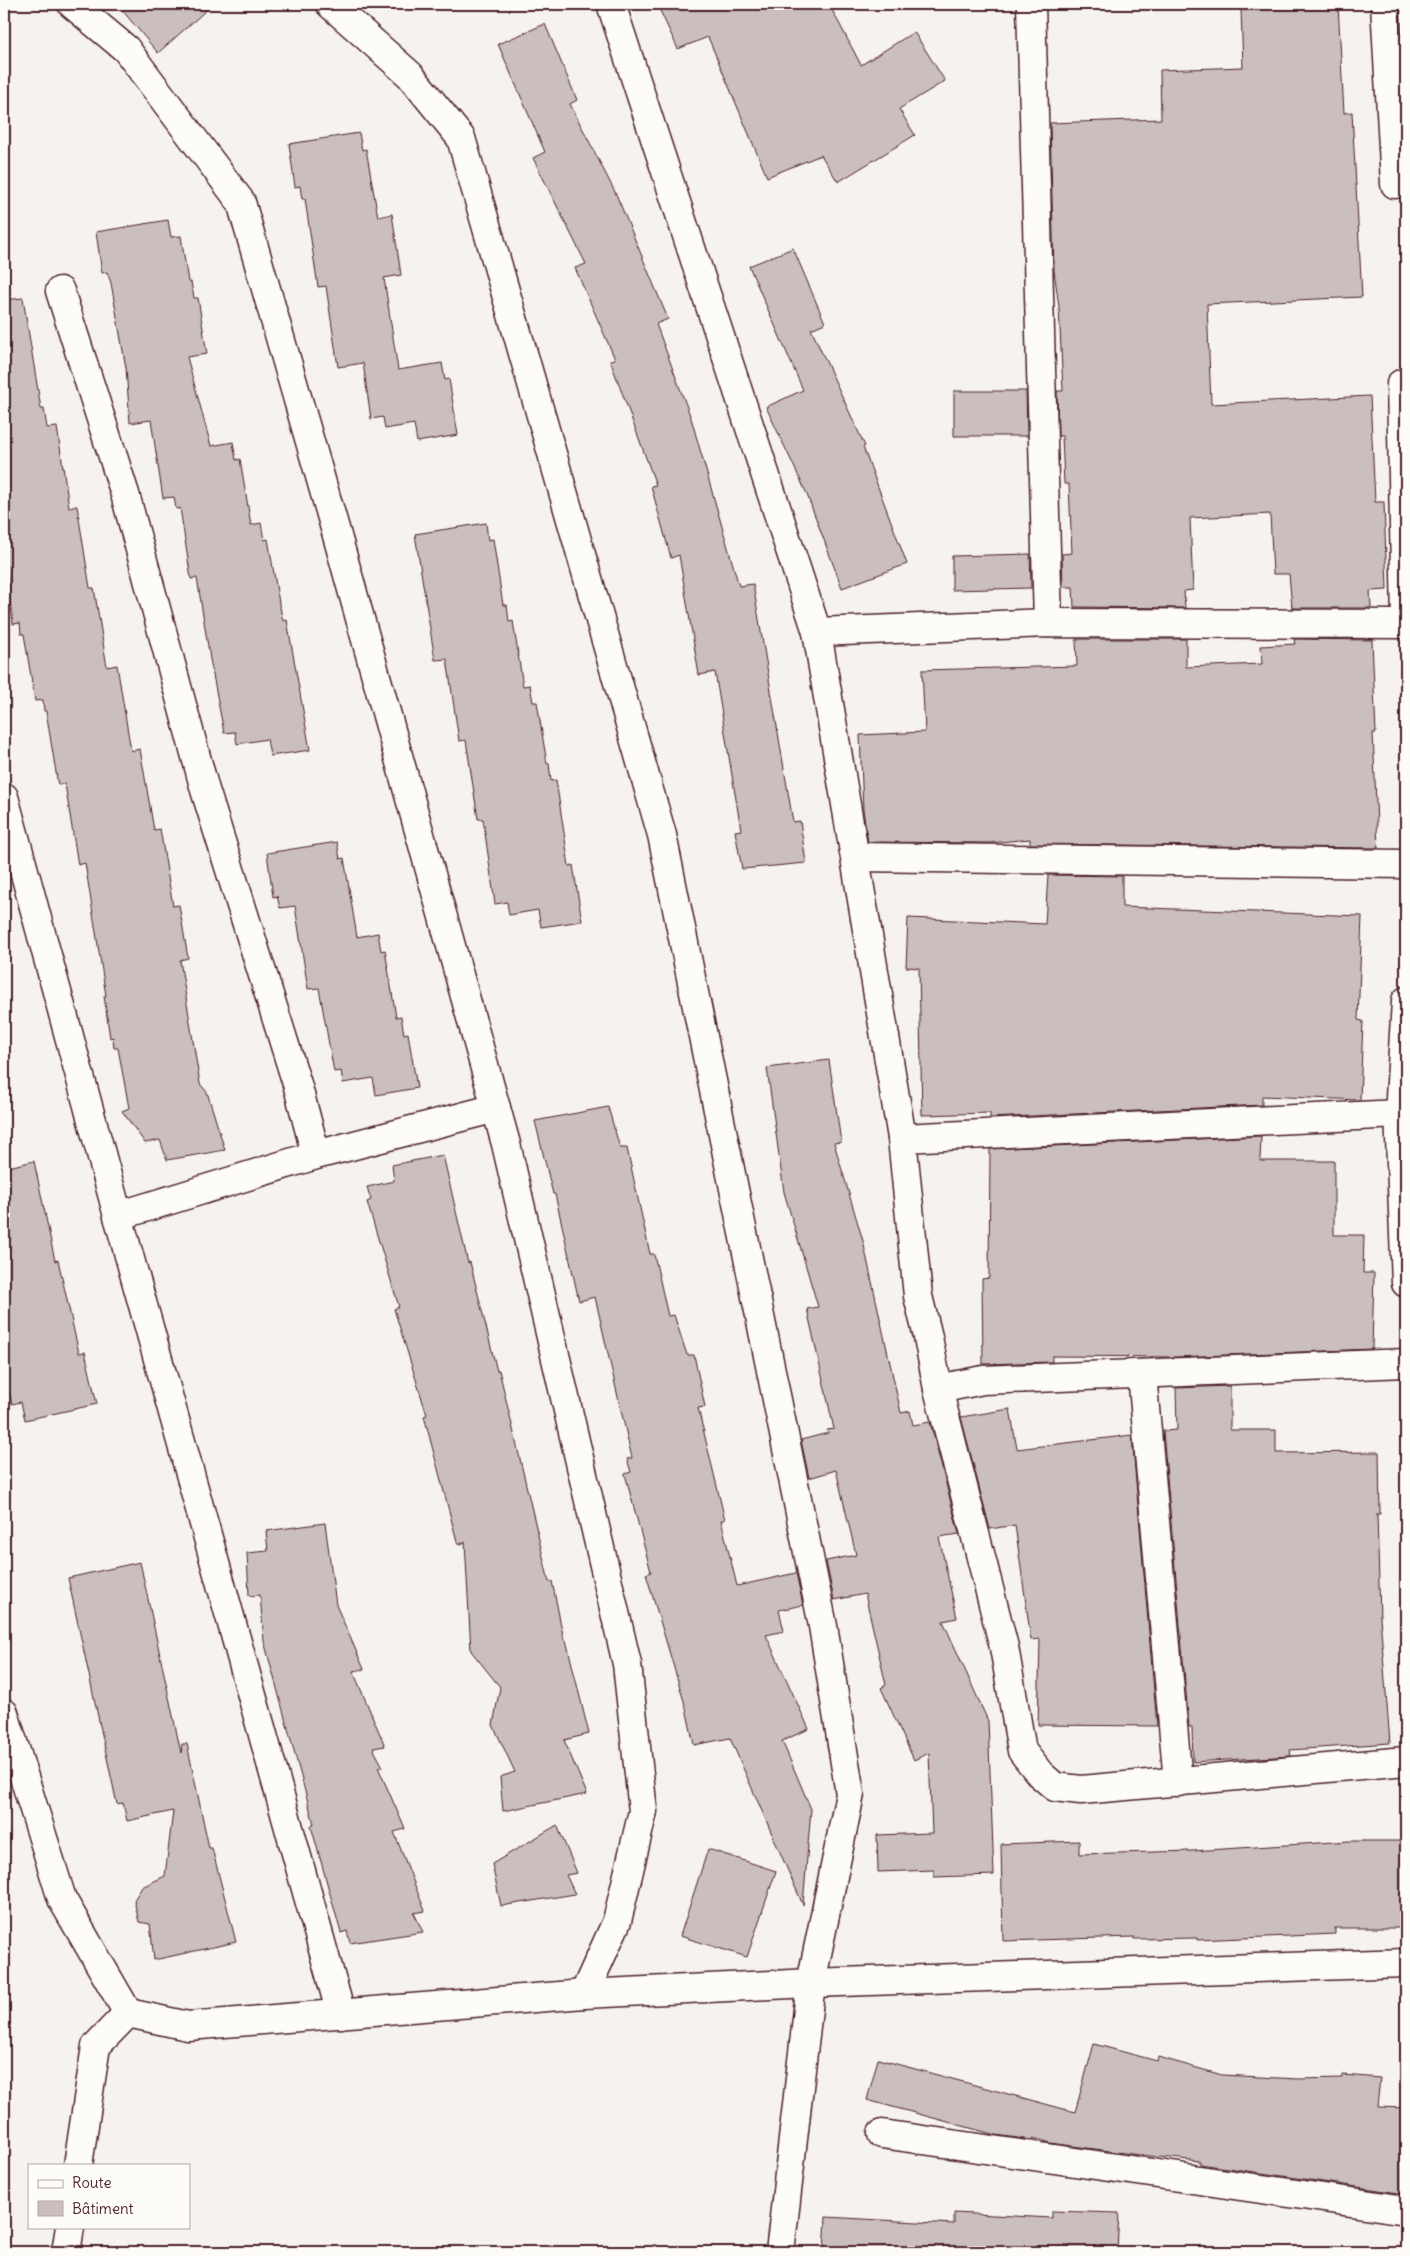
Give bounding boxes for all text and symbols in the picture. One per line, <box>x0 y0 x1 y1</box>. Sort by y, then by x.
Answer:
legend <box>28 2164 190 2228</box>
text: Route <box>72 2173 112 2192</box>
text: Bâtiment <box>72 2199 134 2218</box>

